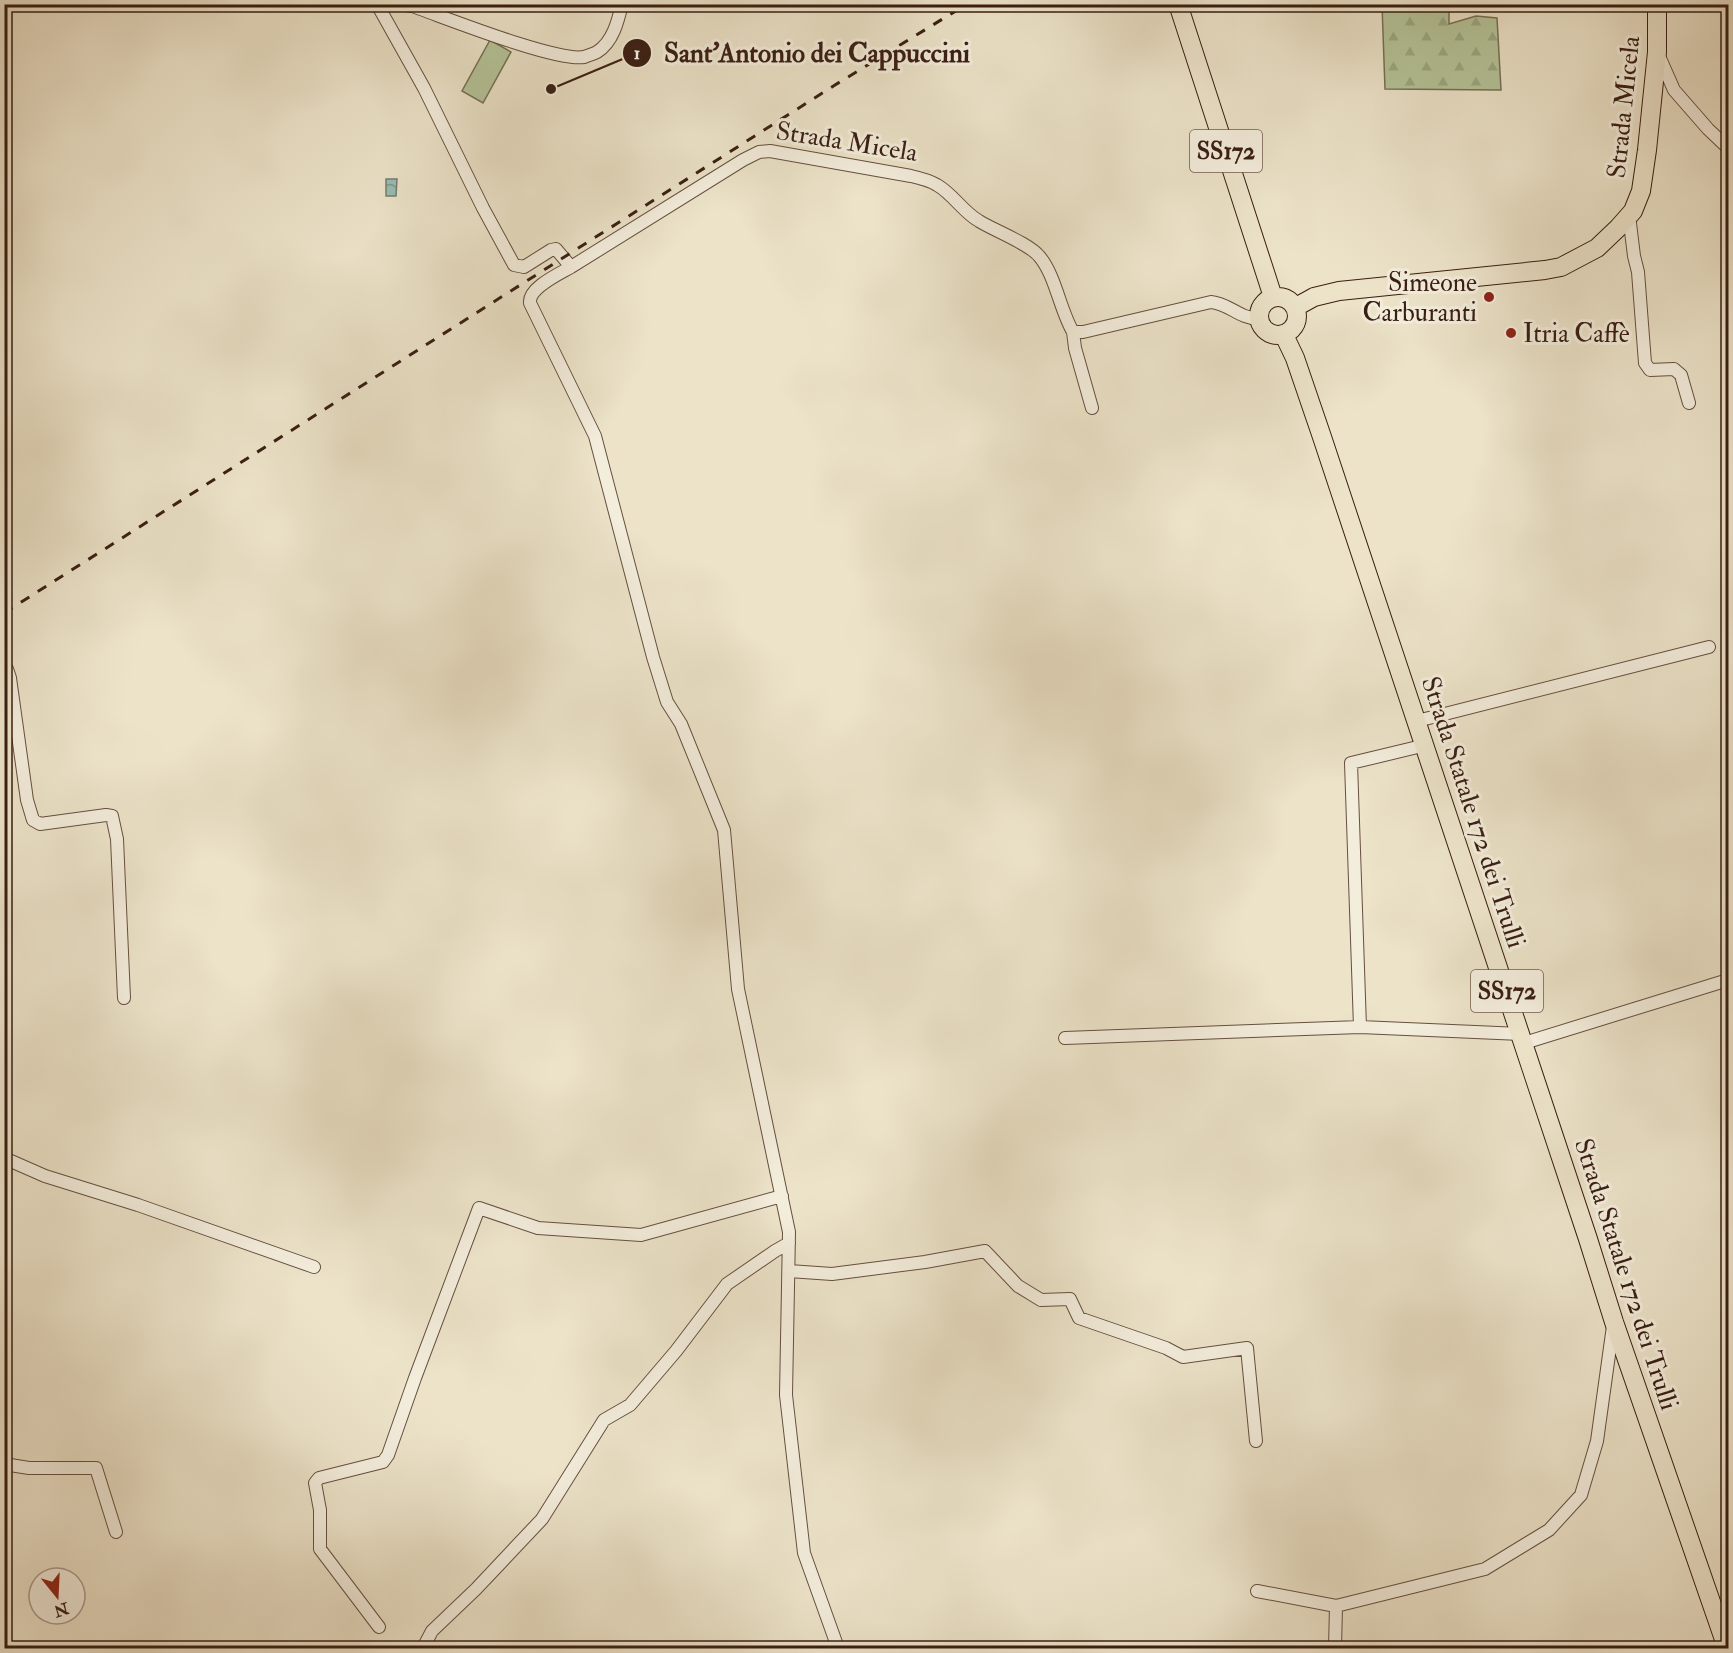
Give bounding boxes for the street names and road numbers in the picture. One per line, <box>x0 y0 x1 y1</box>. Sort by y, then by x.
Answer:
street label: Strada Micela <box>1601 34 1647 180</box>
street label: Strada Micela <box>774 115 920 169</box>
road number: SS172 <box>1190 130 1262 172</box>
street label: Strada Statale 172 dei Trulli <box>1414 672 1532 952</box>
road number: SS172 <box>1471 970 1543 1012</box>
street label: Strada Statale 172 dei Trulli <box>1567 1134 1685 1414</box>

